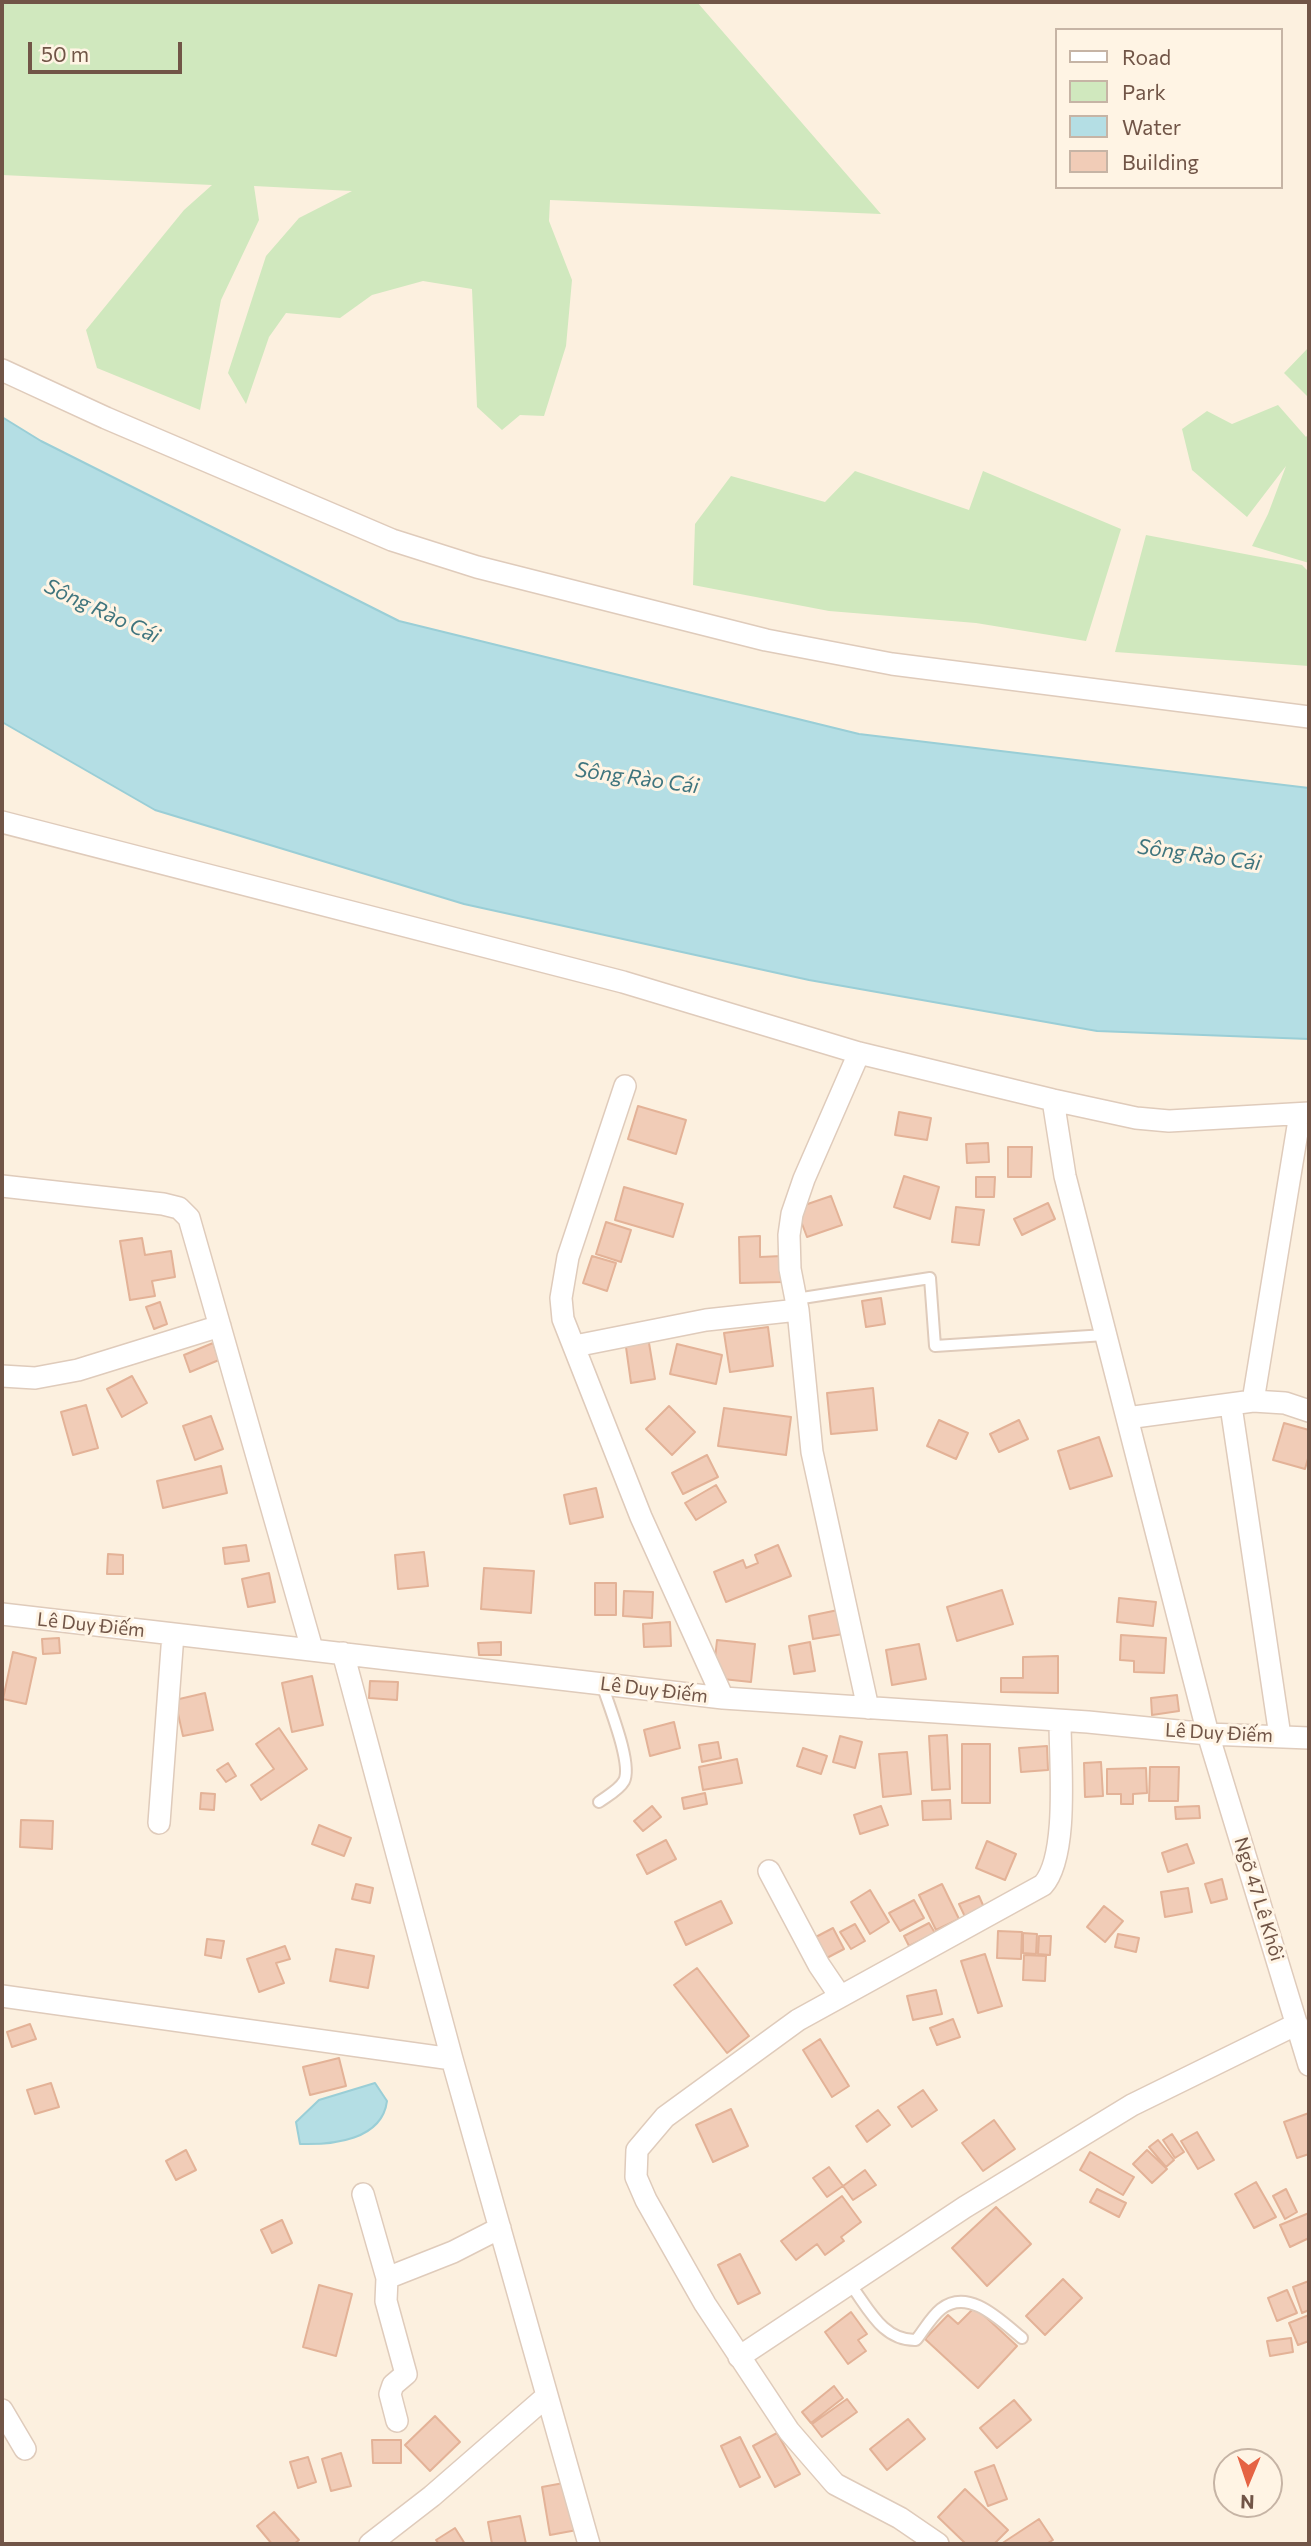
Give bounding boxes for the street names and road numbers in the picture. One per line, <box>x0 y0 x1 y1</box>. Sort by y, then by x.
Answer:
street label: Lê Duy Điếm <box>36 1608 146 1642</box>
street label: Lê Duy Điếm <box>599 1672 709 1708</box>
street label: Lê Duy Điếm <box>1164 1719 1274 1747</box>
street label: Ngõ 47 Lê Khôi <box>1229 1834 1289 1964</box>

